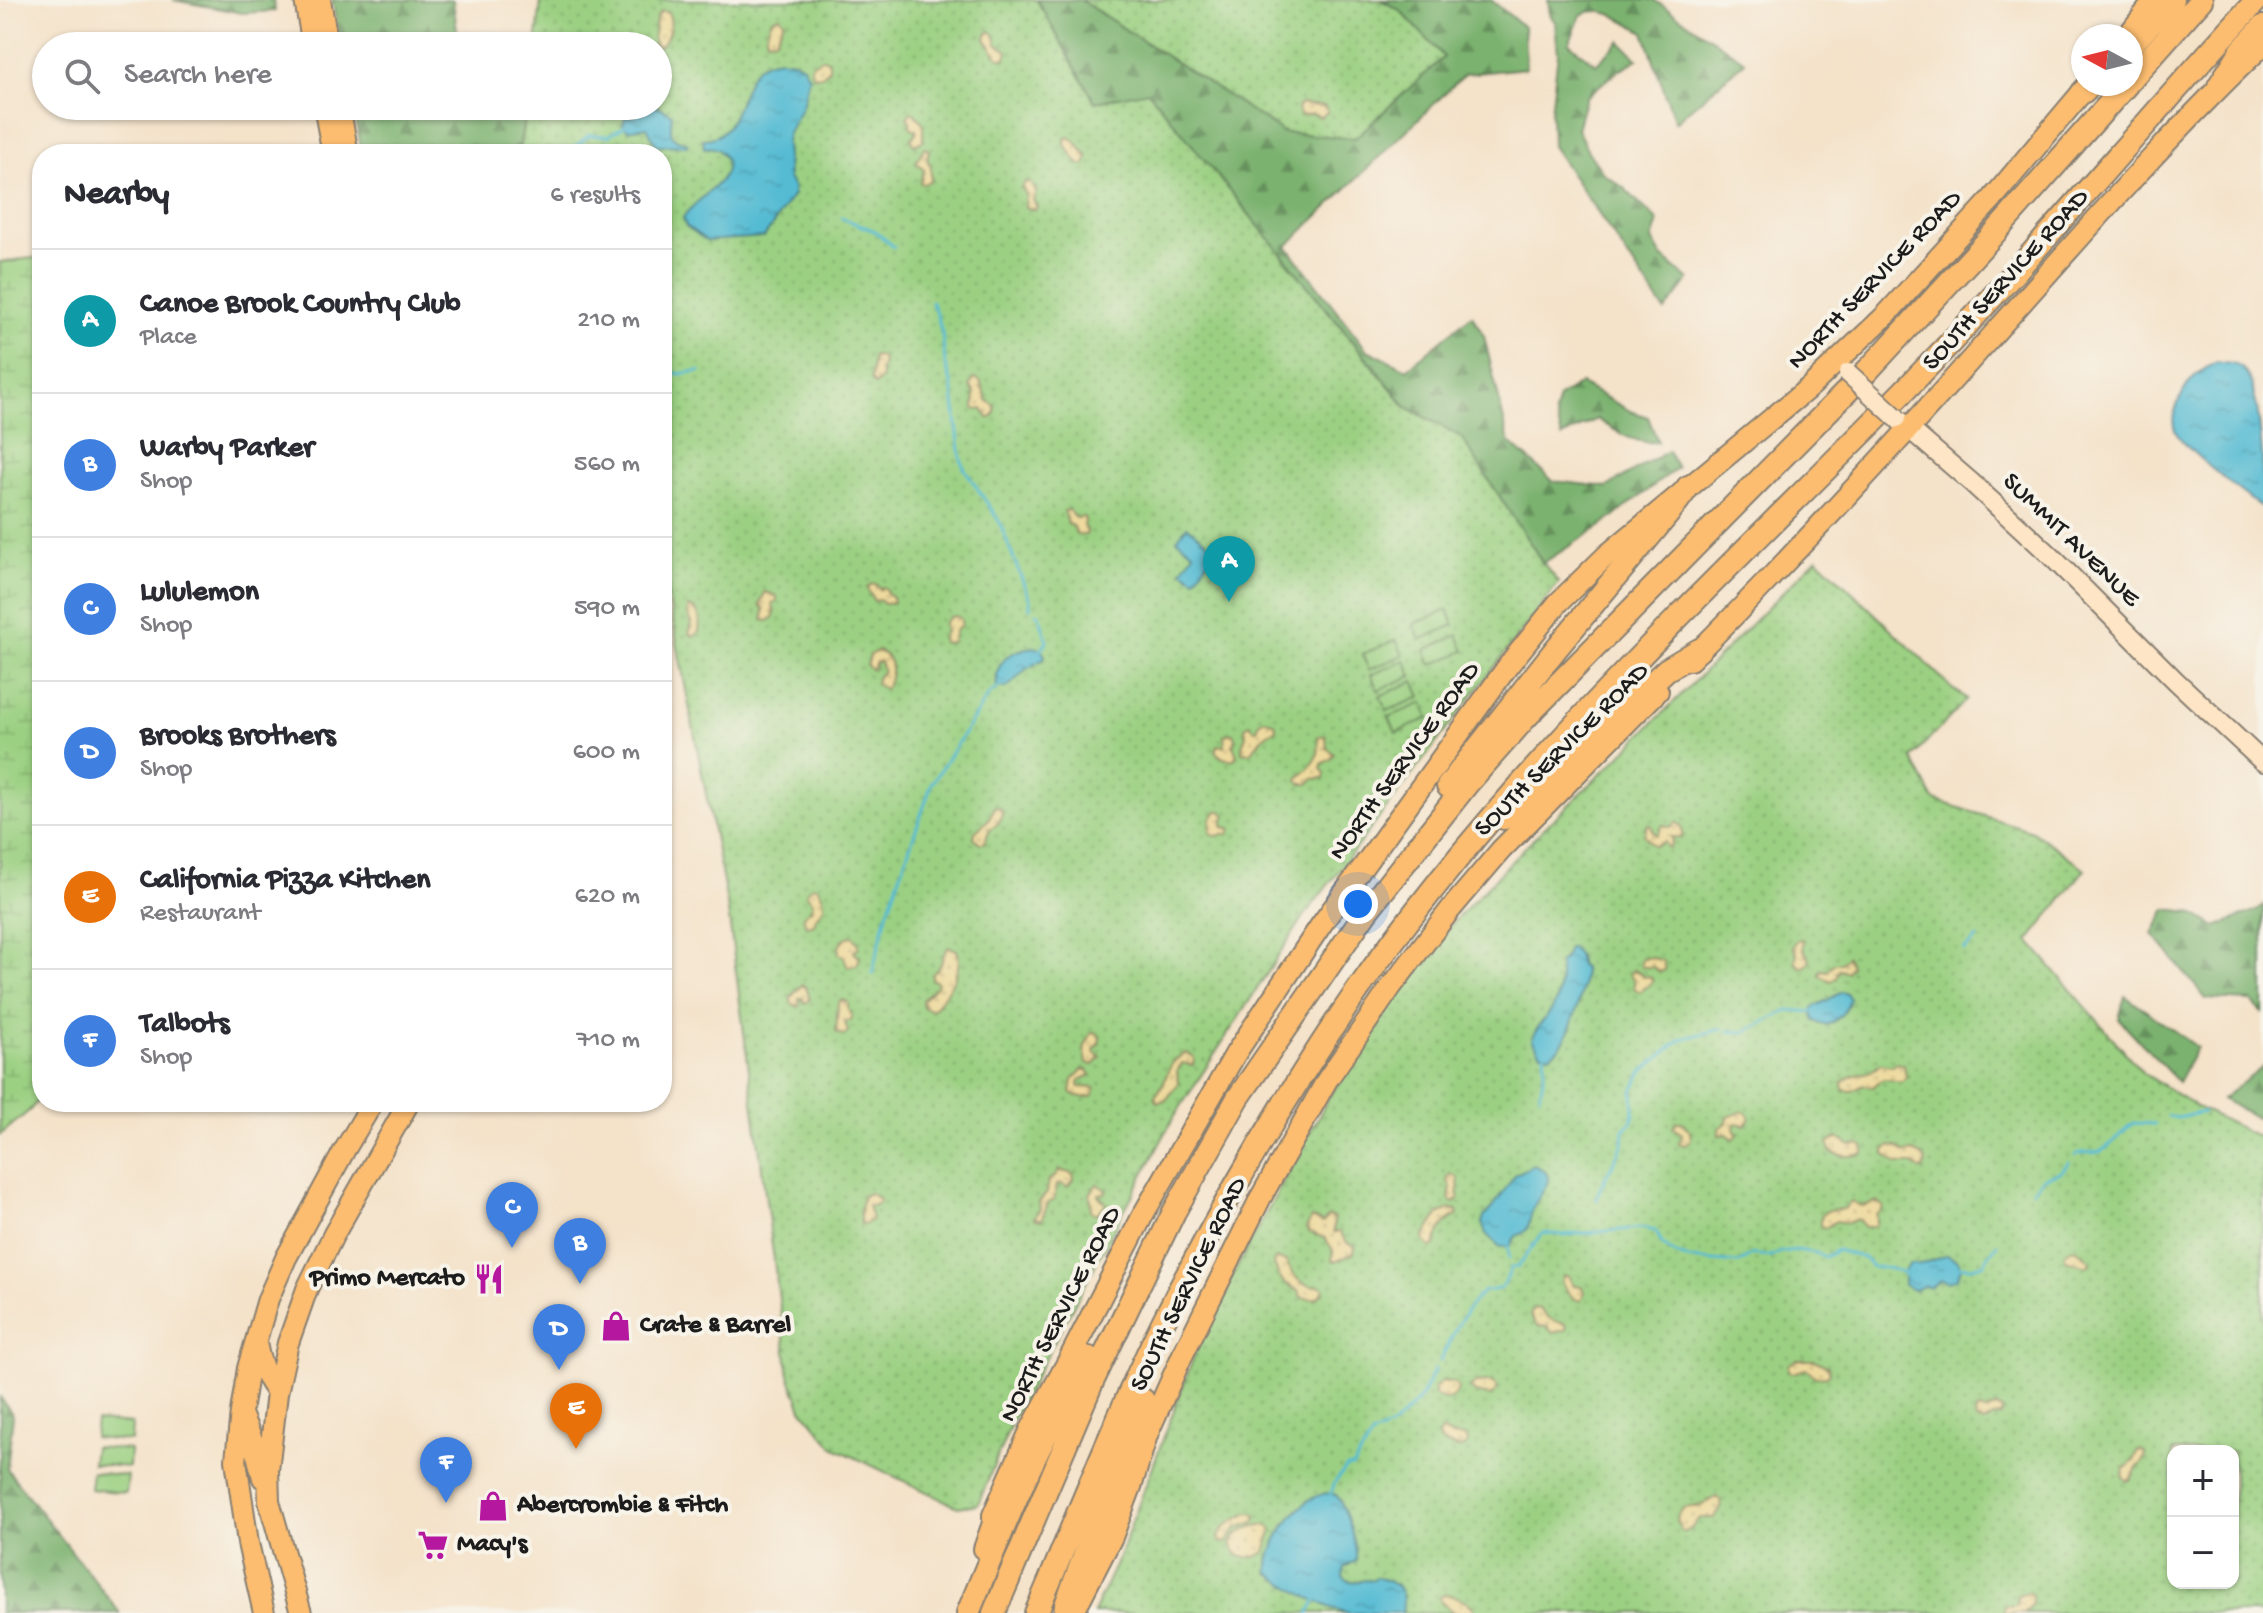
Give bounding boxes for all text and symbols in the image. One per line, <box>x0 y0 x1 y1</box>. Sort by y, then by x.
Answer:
north arrow <box>2071 24 2143 96</box>
search box <box>32 32 672 120</box>
icon: search <box>60 54 104 98</box>
text: Search here <box>124 59 272 94</box>
text: Nearby <box>64 176 169 216</box>
text: 6 results <box>550 181 640 212</box>
street label: SOUTH SERVICE ROAD <box>1917 184 2097 378</box>
street label: NORTH SERVICE ROAD <box>1782 185 1970 377</box>
text: Canoe Brook Country Club <box>140 288 461 323</box>
text: A <box>82 306 98 337</box>
text: 210 m <box>577 306 640 337</box>
text: Place <box>140 323 197 354</box>
text: Warby Parker <box>140 432 314 467</box>
text: B <box>83 450 97 481</box>
text: 560 m <box>574 450 640 481</box>
text: Shop <box>140 467 192 498</box>
street label: SUMMIT AVENUE <box>1995 467 2146 615</box>
pin: A <box>1203 536 1255 602</box>
text: Lululemon <box>140 576 259 611</box>
text: C <box>83 594 97 625</box>
text: 590 m <box>574 594 640 625</box>
text: Shop <box>140 611 192 642</box>
street label: NORTH SERVICE ROAD <box>1324 657 1488 867</box>
street label: SOUTH SERVICE ROAD <box>1469 657 1657 845</box>
text: Brooks Brothers <box>140 720 336 755</box>
text: D <box>82 738 98 769</box>
text: 600 m <box>573 738 640 769</box>
text: Shop <box>140 755 192 786</box>
text: California Pizza Kitchen <box>140 864 431 899</box>
text: E <box>82 882 98 913</box>
text: 620 m <box>575 882 640 913</box>
your location <box>1338 884 1378 924</box>
text: Restaurant <box>140 899 260 930</box>
text: Talbots <box>140 1008 230 1043</box>
text: F <box>83 1026 97 1057</box>
text: 710 m <box>577 1026 640 1057</box>
text: Shop <box>140 1043 192 1074</box>
street label: SOUTH SERVICE ROAD <box>1125 1173 1255 1397</box>
pin: C <box>486 1182 538 1248</box>
street label: NORTH SERVICE ROAD <box>994 1202 1130 1428</box>
pin: B <box>554 1218 606 1284</box>
restaurant icon: Primo Mercato <box>472 1262 506 1296</box>
place label: Primo Mercato <box>308 1264 466 1295</box>
pin: D <box>533 1304 585 1370</box>
shop icon: Crate & Barrel <box>599 1309 633 1343</box>
place label: Crate & Barrel <box>640 1311 792 1342</box>
pin: E <box>550 1383 602 1449</box>
pin: F <box>420 1437 472 1503</box>
map controls <box>2167 1445 2239 1589</box>
button: + <box>2167 1445 2239 1517</box>
shop icon: Abercrombie & Fitch <box>476 1489 510 1523</box>
place label: Abercrombie & Fitch <box>516 1491 728 1522</box>
button: − <box>2167 1517 2239 1589</box>
supermarket icon: Macy's <box>416 1528 450 1562</box>
place label: Macy's <box>457 1530 529 1561</box>

